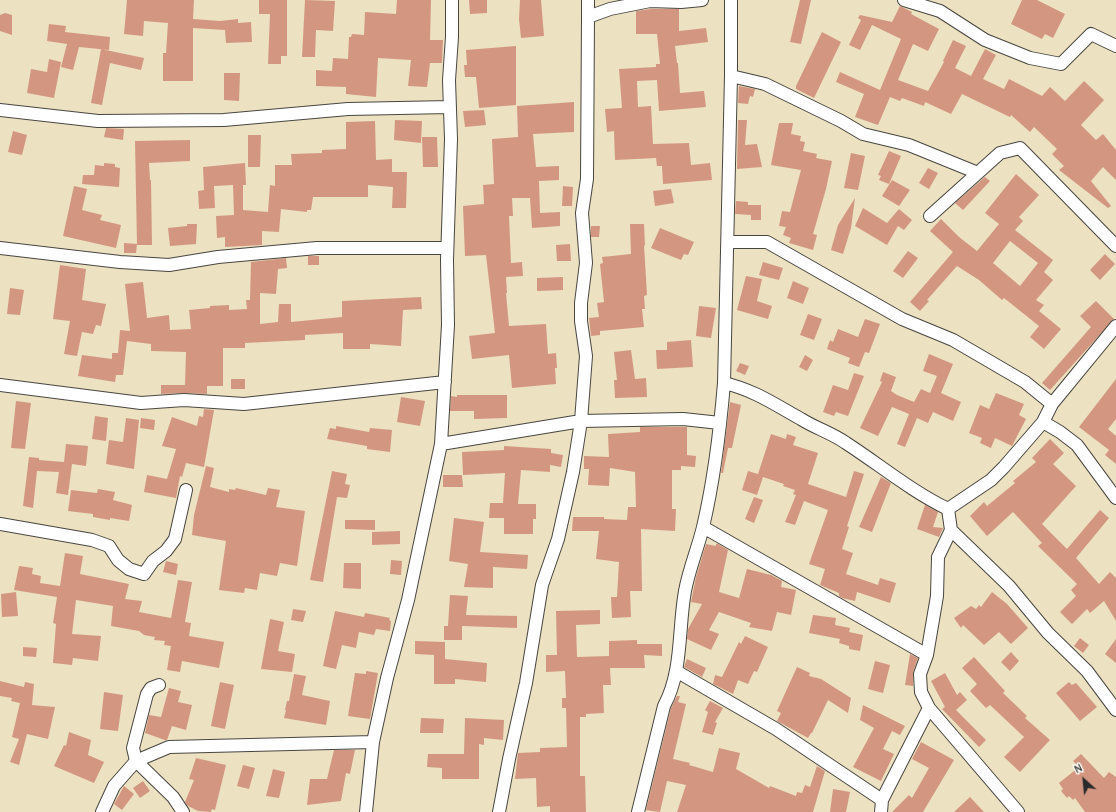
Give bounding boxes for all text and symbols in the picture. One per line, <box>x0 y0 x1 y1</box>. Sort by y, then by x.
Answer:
north arrow <box>1064 760 1104 800</box>
text: N <box>1072 761 1084 776</box>

